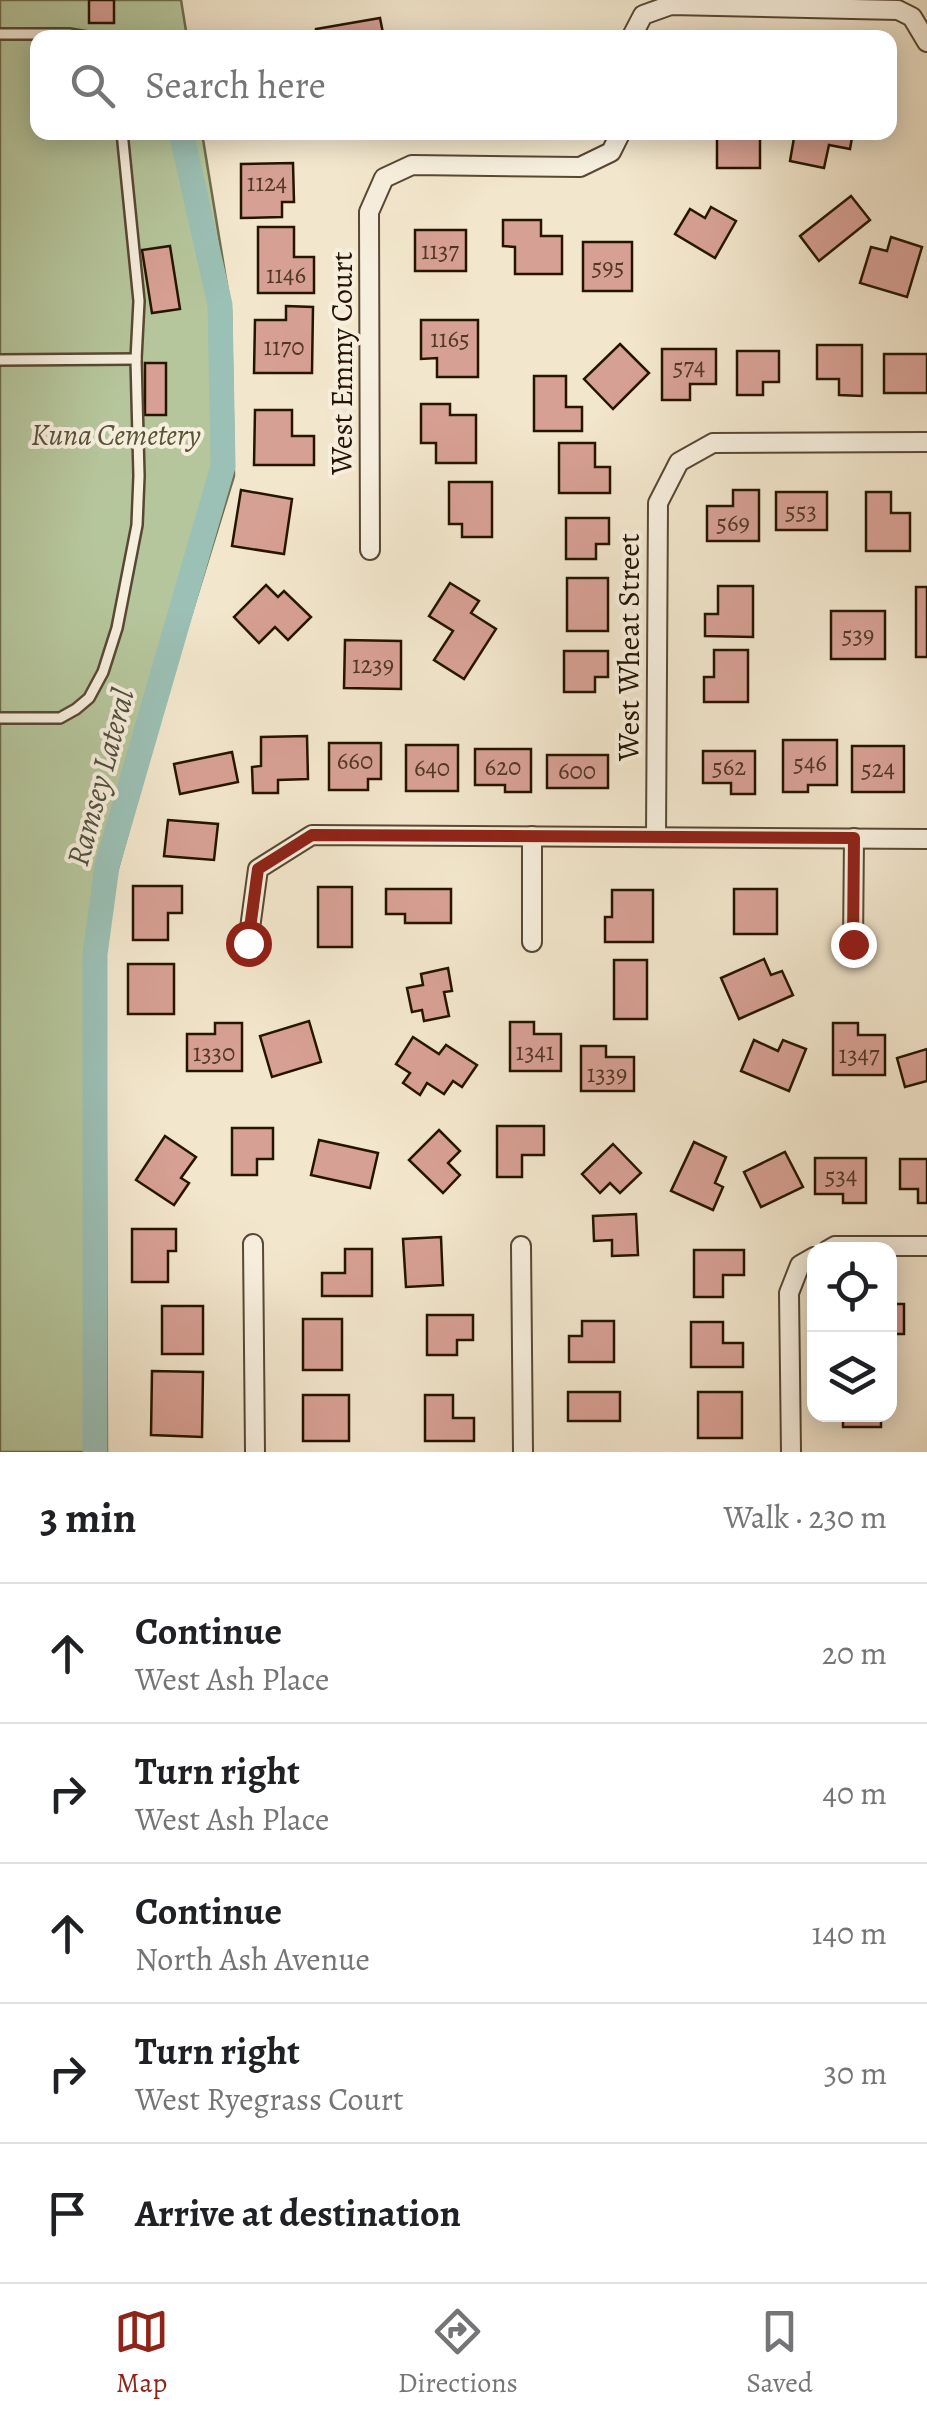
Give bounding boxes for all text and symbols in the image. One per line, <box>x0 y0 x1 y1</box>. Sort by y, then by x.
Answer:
search box <box>30 30 897 140</box>
icon: search <box>65 58 120 113</box>
text: Search here <box>145 59 326 111</box>
house number: 1124 <box>247 166 287 200</box>
house number: 1137 <box>421 234 459 268</box>
house number: 595 <box>592 250 624 284</box>
street label: West Emmy Court <box>322 251 362 476</box>
house number: 1146 <box>266 258 306 292</box>
house number: 1165 <box>430 322 470 356</box>
house number: 1170 <box>264 330 304 364</box>
house number: 574 <box>673 350 705 384</box>
park label: Kuna Cemetery <box>31 415 201 455</box>
house number: 553 <box>785 494 817 528</box>
house number: 569 <box>716 506 750 540</box>
street label: West Wheat Street <box>609 533 649 762</box>
house number: 539 <box>842 618 874 652</box>
house number: 1239 <box>352 648 394 682</box>
water label: Ramsey Lateral <box>55 683 145 871</box>
house number: 660 <box>337 744 373 778</box>
house number: 546 <box>793 746 827 780</box>
house number: 620 <box>485 750 521 784</box>
house number: 562 <box>712 750 746 784</box>
house number: 640 <box>414 751 450 785</box>
house number: 524 <box>861 752 895 786</box>
house number: 600 <box>558 754 596 788</box>
route start <box>226 921 272 967</box>
route end <box>831 922 877 968</box>
house number: 1341 <box>516 1035 554 1069</box>
house number: 1330 <box>193 1036 235 1070</box>
house number: 1347 <box>839 1038 880 1072</box>
house number: 1339 <box>587 1057 627 1091</box>
house number: 534 <box>825 1159 857 1193</box>
map controls <box>807 1242 897 1422</box>
button: locate <box>807 1242 897 1332</box>
button: layers <box>807 1332 897 1422</box>
text: 3 min <box>40 1489 136 1546</box>
text: Walk · 230 m <box>724 1495 887 1539</box>
text: Continue <box>135 1605 282 1657</box>
icon: ahead <box>40 1626 95 1681</box>
text: 20 m <box>822 1631 887 1675</box>
text: West Ash Place <box>135 1657 329 1701</box>
text: Turn right <box>135 1745 300 1797</box>
icon: right <box>40 1766 95 1821</box>
text: 40 m <box>822 1771 887 1815</box>
text: West Ash Place <box>135 1797 329 1841</box>
text: Continue <box>135 1885 282 1937</box>
icon: ahead <box>40 1906 95 1961</box>
text: 140 m <box>812 1911 887 1955</box>
text: North Ash Avenue <box>135 1937 370 1981</box>
text: Turn right <box>135 2025 300 2077</box>
icon: right <box>40 2046 95 2101</box>
text: 30 m <box>824 2051 887 2095</box>
text: West Ryegrass Court <box>135 2077 404 2121</box>
icon: arrive <box>40 2186 95 2241</box>
text: Arrive at destination <box>135 2187 461 2239</box>
tab: Map <box>114 2304 169 2402</box>
tab: Directions <box>398 2304 518 2402</box>
tab: Saved <box>746 2304 813 2402</box>

